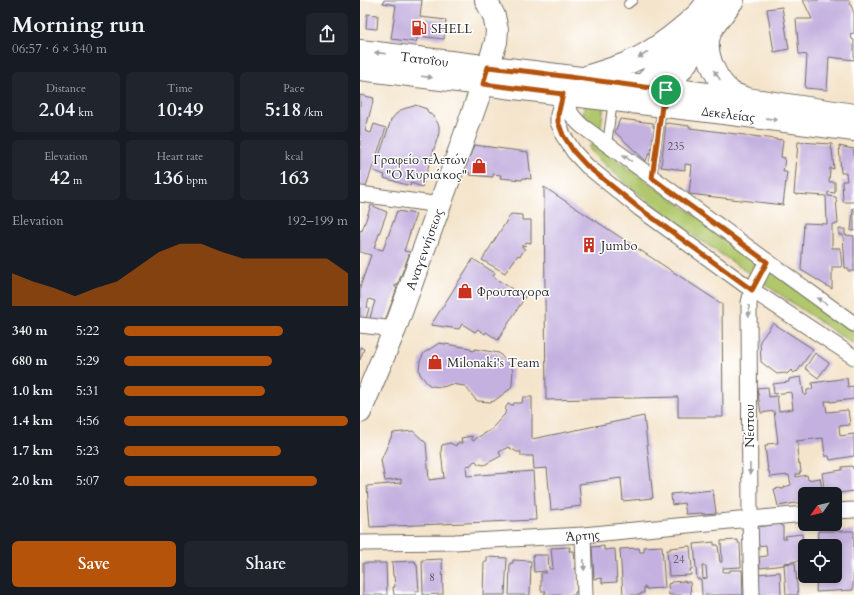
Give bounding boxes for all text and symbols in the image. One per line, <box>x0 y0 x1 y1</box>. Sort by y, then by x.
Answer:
text: Morning run <box>12 10 145 40</box>
button: share <box>306 13 348 55</box>
fuel station icon: SHELL <box>410 19 428 37</box>
place label: SHELL <box>431 20 472 38</box>
text: 06:57 · 6 × 340 m <box>12 40 107 58</box>
street label: Τατοΐου <box>399 48 450 72</box>
one-way arrow <box>374 50 386 57</box>
one-way arrow <box>638 51 648 59</box>
one-way arrow <box>714 69 721 81</box>
pin <box>649 73 683 107</box>
one-way arrow <box>420 74 433 81</box>
icon: arrive <box>655 79 677 101</box>
text: Distance <box>46 81 86 96</box>
text: Time <box>167 81 193 96</box>
text: Pace <box>283 81 305 96</box>
text: 2.04 <box>39 96 75 123</box>
text: 10:49 <box>157 96 203 123</box>
text: 5:18 <box>265 96 301 123</box>
street label: Δεκελείας <box>700 102 757 127</box>
text: km <box>75 105 93 120</box>
text: /km <box>301 105 323 120</box>
one-way arrow <box>766 116 778 122</box>
house number: 235 <box>668 139 684 154</box>
text: Elevation <box>44 149 88 164</box>
text: Heart rate <box>157 149 203 164</box>
text: kcal <box>285 149 303 164</box>
place label: Γραφείο τελετών "Ο Κυριάκος" <box>373 151 467 184</box>
one-way arrow <box>621 154 632 163</box>
shop icon: Γραφείο τελετών "Ο Κυριάκος" <box>470 157 488 175</box>
text: 42 <box>50 164 70 191</box>
text: 136 <box>153 164 183 191</box>
text: 163 <box>279 164 309 191</box>
text: m <box>70 173 82 188</box>
text: bpm <box>183 173 207 188</box>
street label: Αναγεννήσεως <box>402 206 448 293</box>
text: Elevation <box>12 212 64 230</box>
text: 192–199 m <box>286 212 348 230</box>
building icon: Jumbo <box>580 236 598 254</box>
place label: Jumbo <box>599 237 638 255</box>
shop icon: Φρουταγορα <box>456 282 474 300</box>
place label: Φρουταγορα <box>477 283 550 301</box>
one-way arrow <box>817 297 828 305</box>
one-way arrow <box>746 305 752 318</box>
text: 340 m <box>12 322 47 340</box>
text: 5:22 <box>76 322 99 340</box>
text: 680 m <box>12 352 47 370</box>
text: 5:29 <box>76 352 99 370</box>
shop icon: Milonaki's Team <box>426 353 444 371</box>
place label: Milonaki's Team <box>447 354 540 372</box>
text: 1.0 km <box>12 382 53 400</box>
text: 5:31 <box>76 382 99 400</box>
street label: Νέστου <box>741 404 759 448</box>
text: 1.4 km <box>12 412 53 430</box>
text: 4:56 <box>76 412 99 430</box>
text: 1.7 km <box>12 442 53 460</box>
text: 5:23 <box>76 442 99 460</box>
one-way arrow <box>746 463 753 475</box>
text: 2.0 km <box>12 472 53 490</box>
text: 5:07 <box>76 472 99 490</box>
north arrow <box>798 487 842 531</box>
map controls <box>798 487 842 583</box>
street label: Άρτης <box>565 525 601 546</box>
button: locate <box>798 539 842 583</box>
button: Save <box>12 541 176 587</box>
button: Share <box>184 541 348 587</box>
house number: 24 <box>673 552 685 567</box>
one-way arrow <box>581 559 587 572</box>
house number: 8 <box>429 570 435 585</box>

